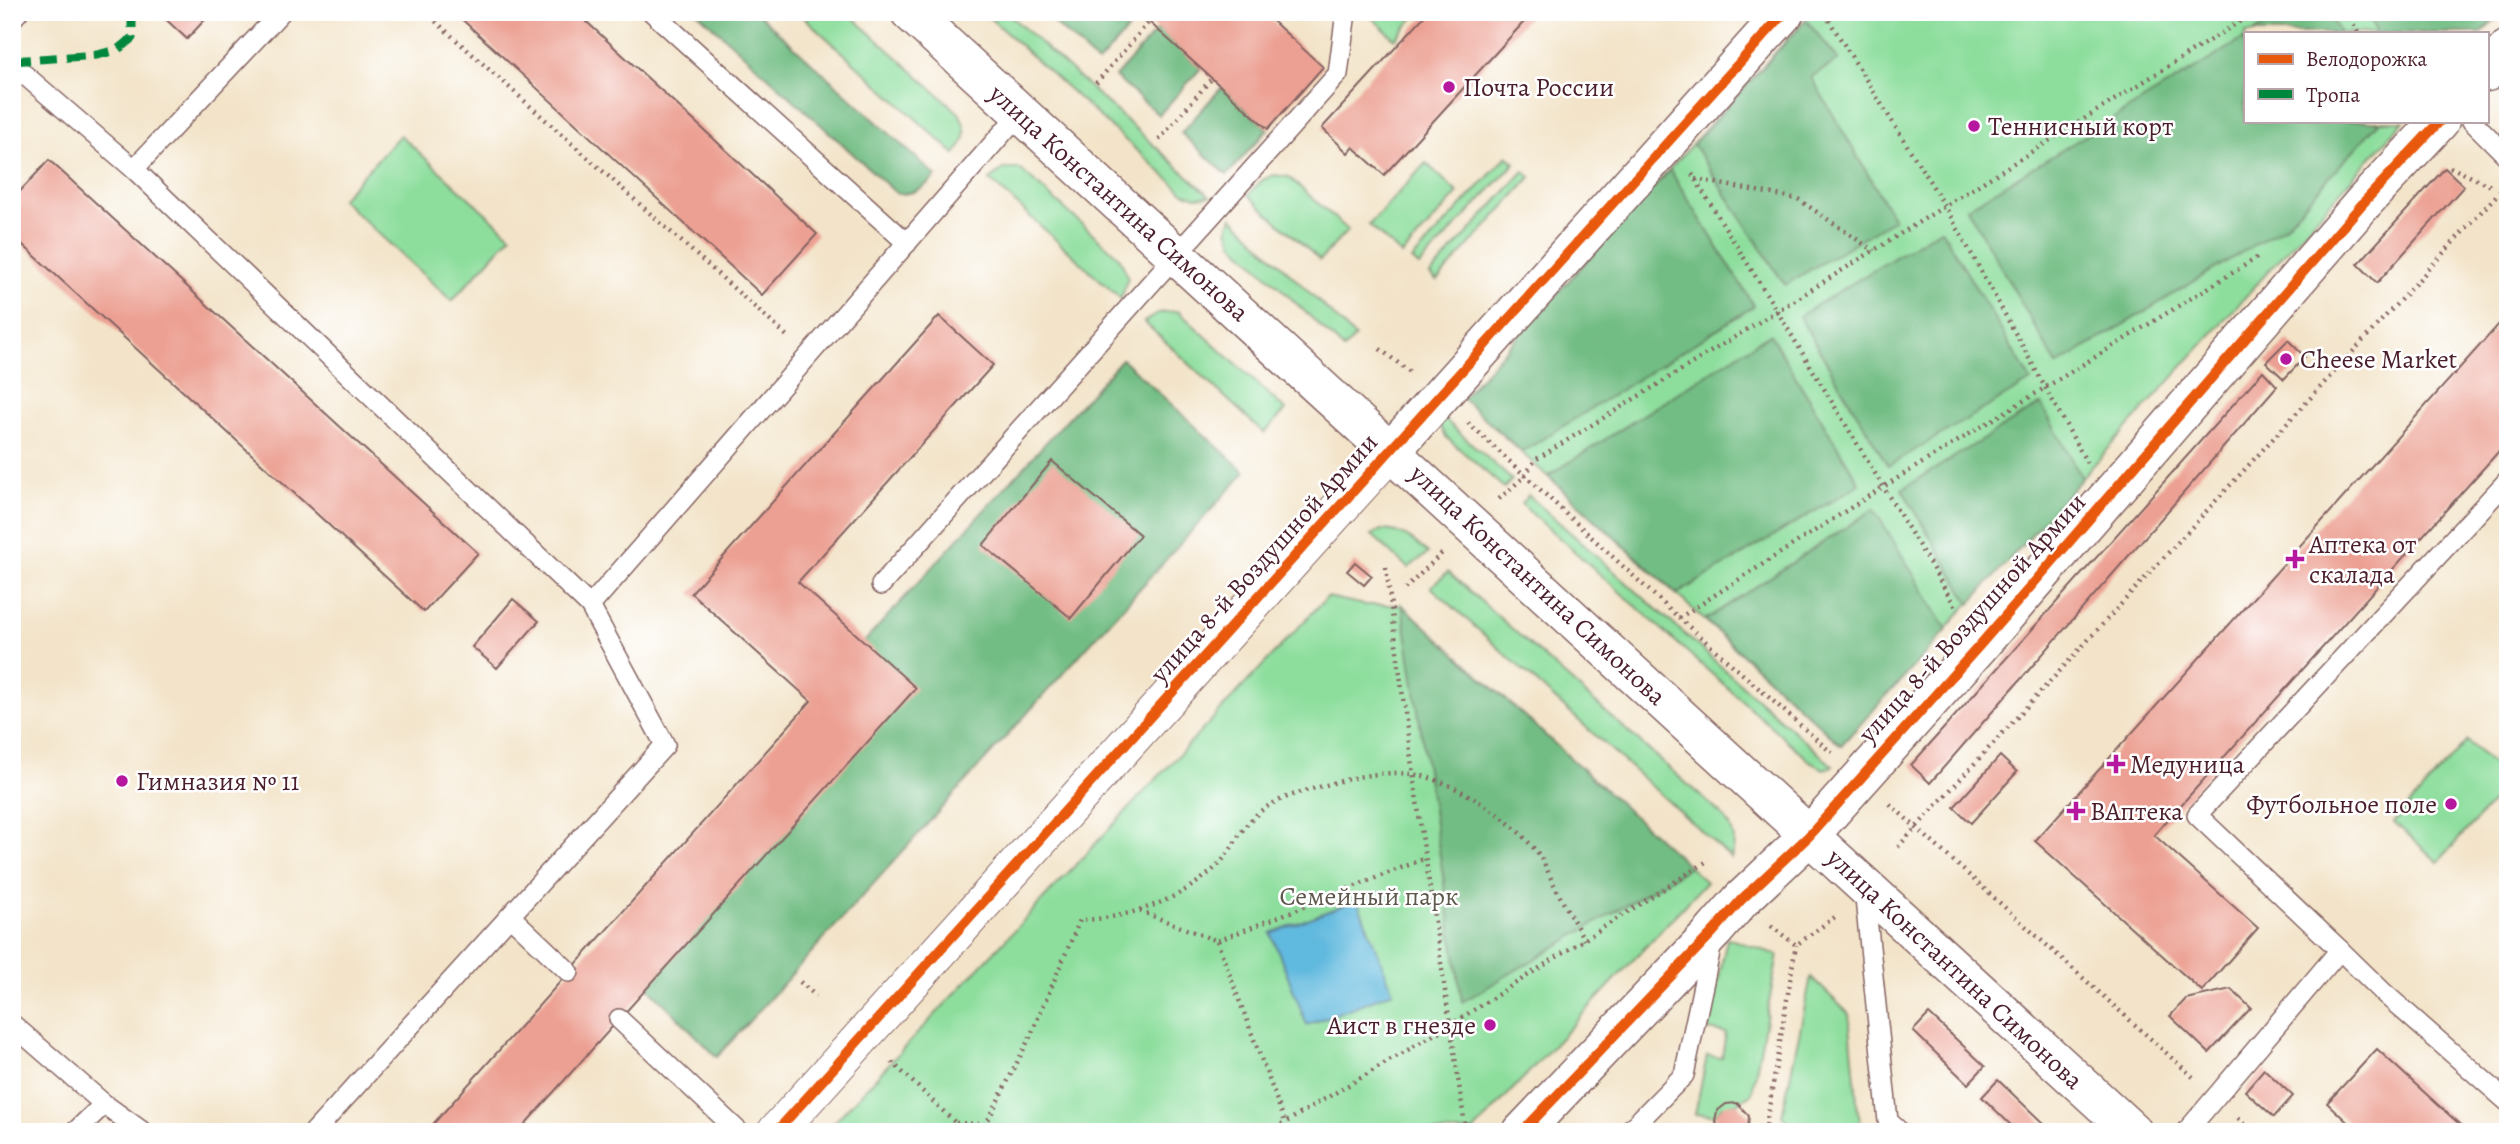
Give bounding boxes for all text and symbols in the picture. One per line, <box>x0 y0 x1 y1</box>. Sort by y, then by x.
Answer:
legend <box>2244 32 2488 122</box>
text: Велодорожка <box>2306 45 2427 73</box>
place label: Почта России <box>1463 70 1614 105</box>
street label: улица Константина Симонова <box>981 76 1257 329</box>
marker: Почта России <box>1441 79 1457 95</box>
text: Тропа <box>2306 81 2360 109</box>
place label: Теннисный корт <box>1988 109 2174 144</box>
marker: Теннисный корт <box>1966 118 1982 134</box>
place label: Cheese Market <box>2300 342 2458 377</box>
marker: Cheese Market <box>2278 351 2294 367</box>
street label: улица 8-й Воздушной Армии <box>1142 426 1386 691</box>
street label: улица Константина Симонова <box>1401 456 1674 713</box>
street label: улица 8-й Воздушной Армии <box>1850 486 2094 751</box>
place label: Аптека от скалада <box>2308 527 2417 592</box>
marker: Аптека от скалада <box>2287 551 2303 567</box>
place label: Медуница <box>2130 747 2245 782</box>
marker: Медуница <box>2108 756 2124 772</box>
place label: Гимназия № 11 <box>136 764 299 799</box>
marker: Гимназия № 11 <box>114 773 130 789</box>
place label: Футбольное поле <box>2246 787 2437 822</box>
place label: BАптека <box>2090 794 2183 829</box>
marker: Футбольное поле <box>2443 796 2459 812</box>
marker: BАптека <box>2068 803 2084 819</box>
street label: улица Константина Симонова <box>1818 840 2091 1097</box>
park label: Семейный парк <box>1280 879 1458 914</box>
place label: Аист в гнезде <box>1326 1008 1476 1043</box>
marker: Аист в гнезде <box>1482 1017 1498 1033</box>

